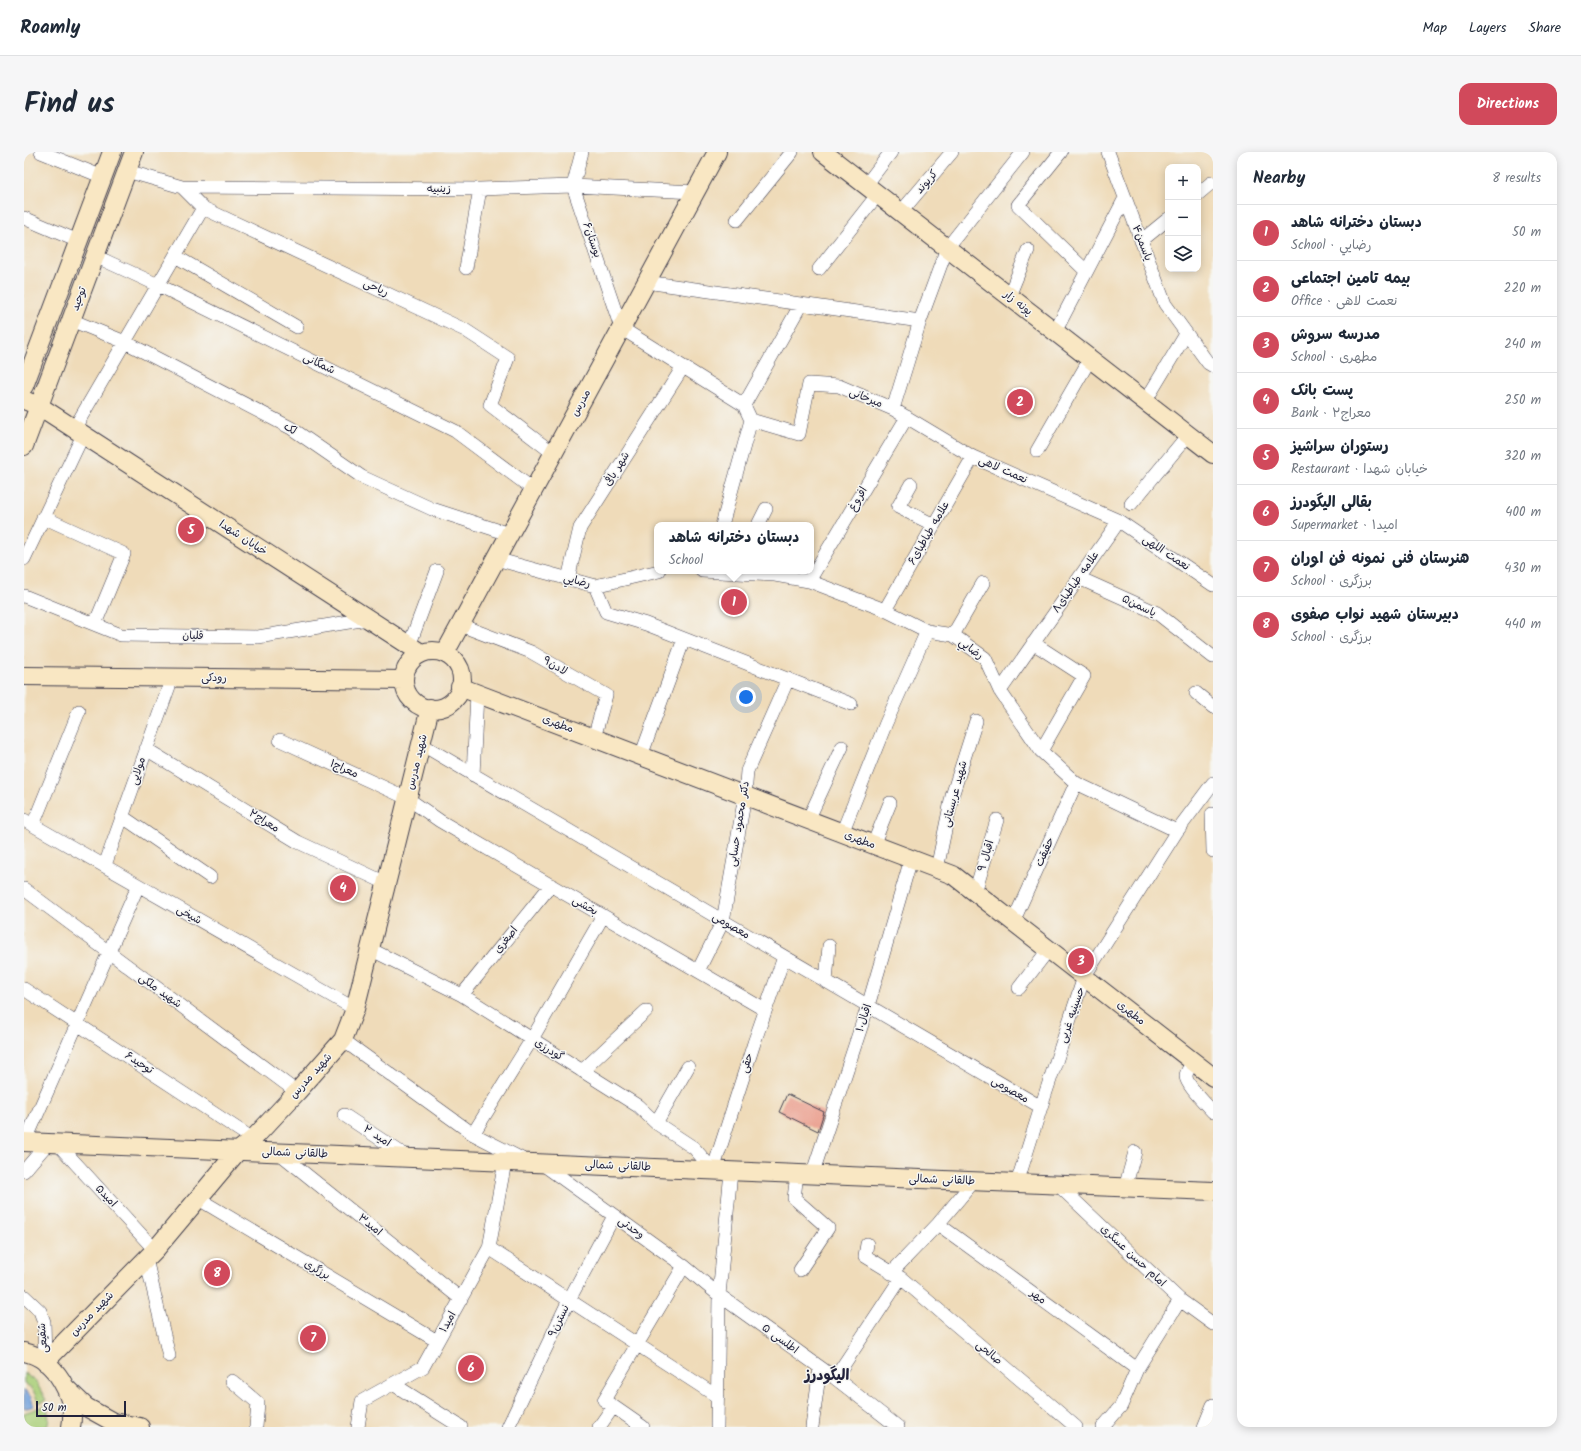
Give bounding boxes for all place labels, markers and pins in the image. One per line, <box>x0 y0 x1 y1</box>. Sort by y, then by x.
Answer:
pin: 2 <box>1007 387 1033 417</box>
pin: 5 <box>178 515 204 545</box>
pin: 1 <box>721 587 747 617</box>
pin: 4 <box>330 873 356 903</box>
pin: 3 <box>1068 946 1094 976</box>
pin: 8 <box>204 1258 230 1288</box>
pin: 7 <box>300 1323 326 1353</box>
pin: 6 <box>458 1353 484 1383</box>

